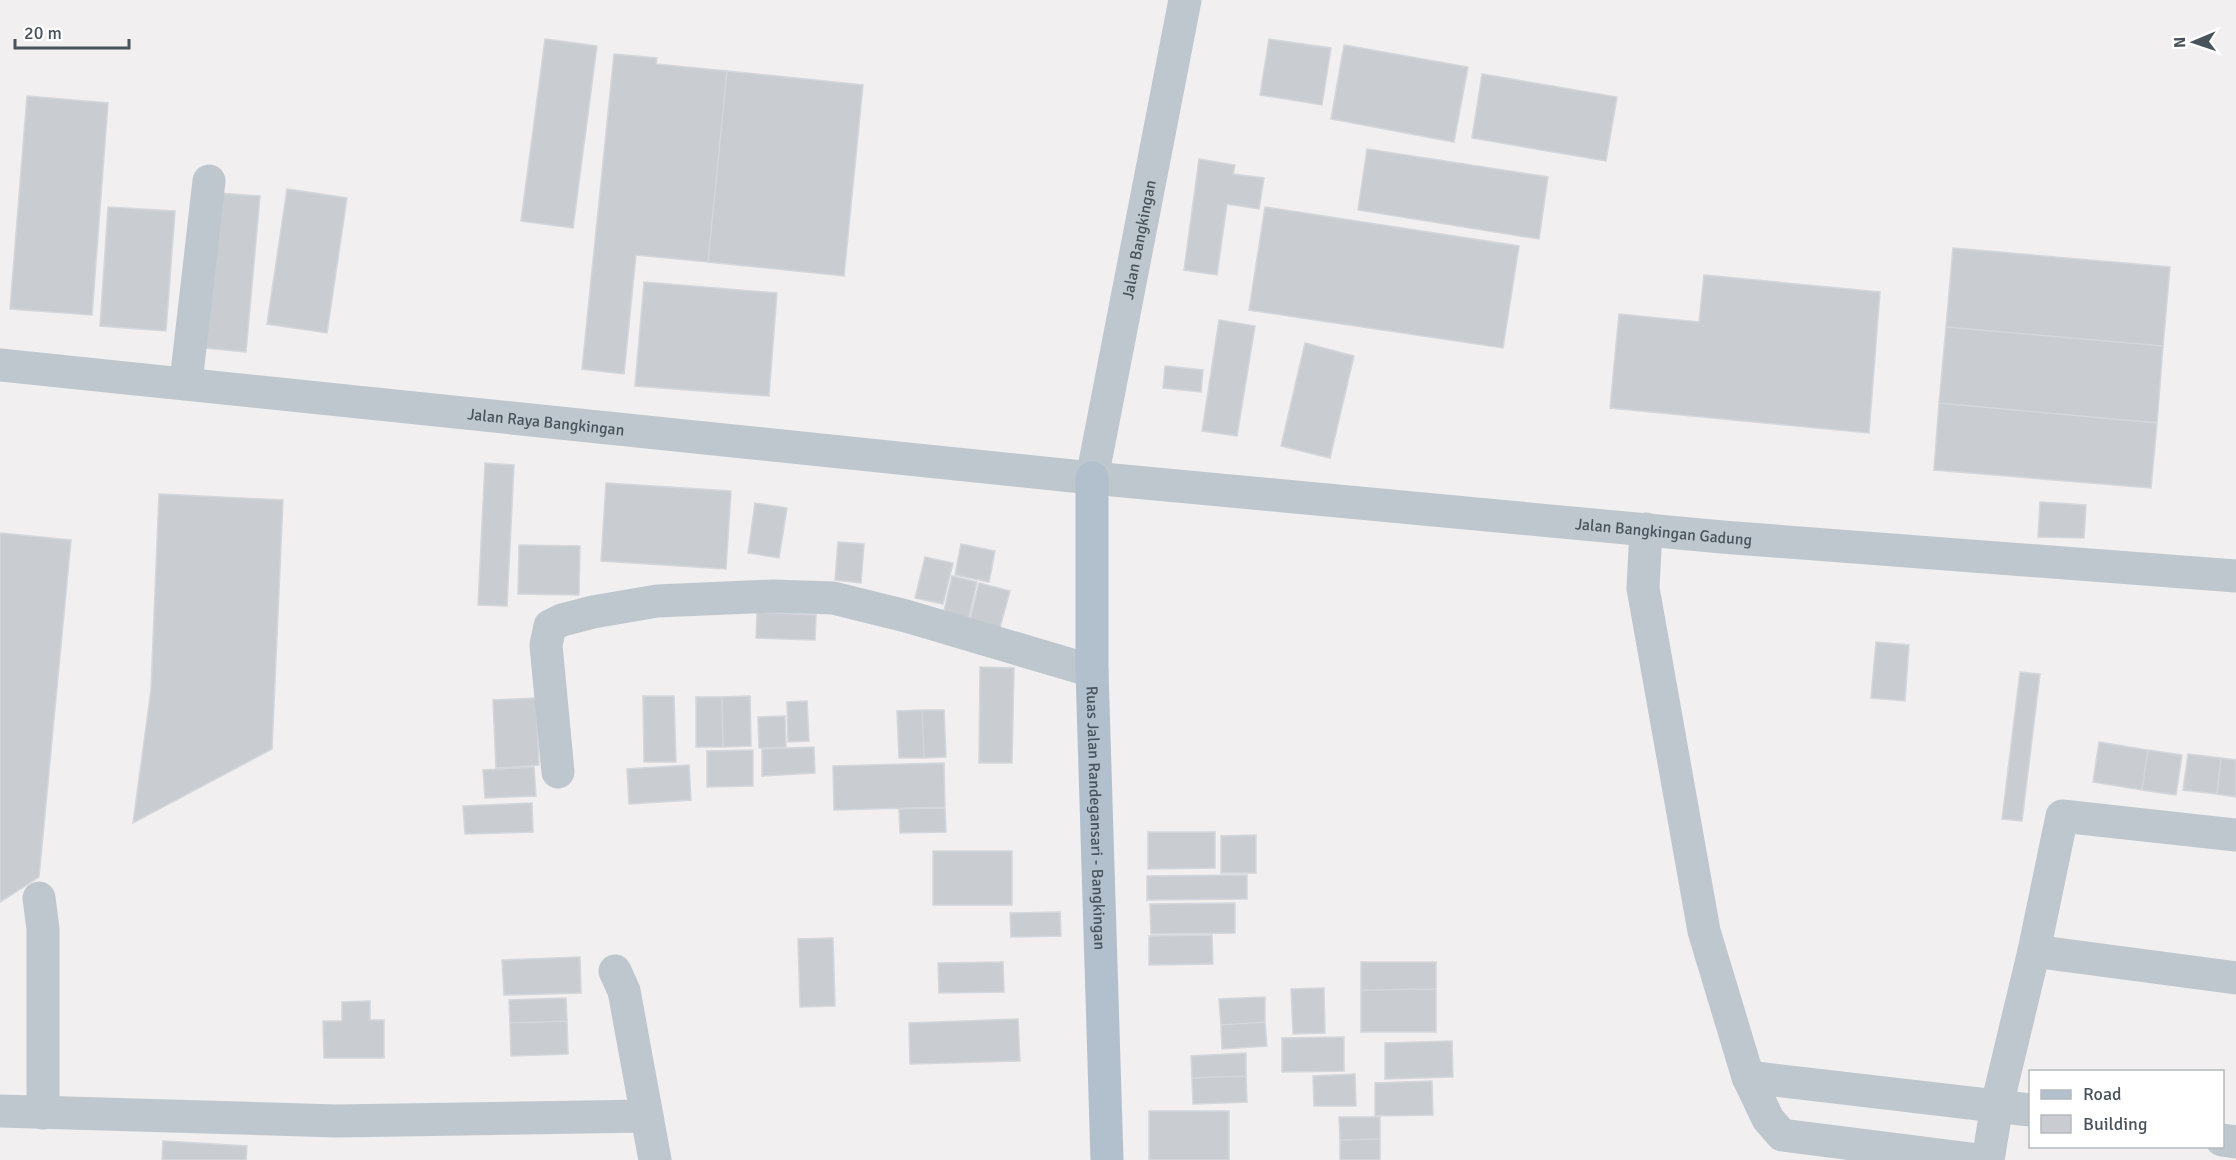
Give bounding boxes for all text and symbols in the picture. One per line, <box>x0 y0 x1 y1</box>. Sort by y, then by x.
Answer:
scale bar <box>15 12 129 50</box>
north arrow <box>2164 12 2224 72</box>
text: 20 m <box>24 22 62 44</box>
text: N <box>2170 37 2190 48</box>
street label: Jalan Bangkingan <box>1118 178 1161 301</box>
street label: Jalan Raya Bangkingan <box>467 404 625 441</box>
street label: Jalan Bangkingan Gadung <box>1574 514 1753 550</box>
street label: Ruas Jalan Randegansari - Bangkingan <box>1081 685 1110 950</box>
legend <box>2029 1070 2224 1148</box>
text: Road <box>2083 1083 2122 1105</box>
text: Building <box>2083 1113 2147 1135</box>

